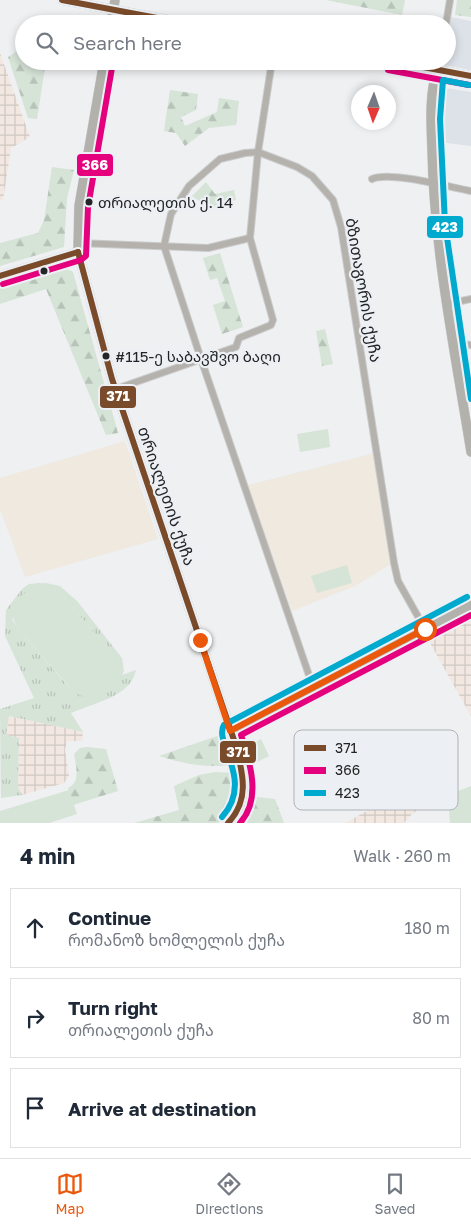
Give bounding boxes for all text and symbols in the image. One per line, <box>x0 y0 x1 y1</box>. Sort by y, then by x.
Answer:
search box <box>15 15 456 70</box>
icon: search <box>33 29 61 57</box>
text: Search here <box>73 31 182 54</box>
north arrow <box>351 85 396 130</box>
line badge: 366 <box>76 153 114 177</box>
text: 366 <box>82 156 108 173</box>
place label: თრიალეთის ქ. 14 <box>98 193 233 212</box>
marker: თრიალეთის ქ. 14 <box>84 197 94 207</box>
line badge: 423 <box>426 215 464 239</box>
street label: ბზითაგორის ქუჩა <box>341 216 387 364</box>
text: 423 <box>432 218 458 235</box>
unlabelled marker <box>39 266 49 276</box>
place label: #115-ე საბავშვო ბაღი <box>115 347 281 366</box>
marker: #115-ე საბავშვო ბაღი <box>101 351 111 361</box>
line badge: 371 <box>99 385 137 409</box>
text: 371 <box>106 387 130 404</box>
street label: თრიალეთის ქუჩა <box>133 424 200 569</box>
route start <box>414 618 437 641</box>
route end <box>189 629 212 652</box>
legend <box>294 730 458 810</box>
text: 371 <box>335 739 358 756</box>
line badge: 371 <box>219 740 257 764</box>
text: 371 <box>226 743 250 760</box>
text: 366 <box>335 761 360 778</box>
text: 423 <box>335 784 360 801</box>
text: 4 min <box>20 843 75 869</box>
text: Walk · 260 m <box>353 846 451 866</box>
text: Continue <box>68 906 151 929</box>
icon: ahead <box>21 914 49 942</box>
text: 180 m <box>404 918 450 938</box>
text: რომანოზ ხომლელის ქუჩა <box>68 930 285 950</box>
text: Turn right <box>68 996 158 1019</box>
icon: right <box>21 1004 49 1032</box>
text: 80 m <box>412 1008 450 1028</box>
text: თრიალეთის ქუჩა <box>68 1020 214 1040</box>
icon: arrive <box>21 1094 49 1122</box>
text: Arrive at destination <box>68 1097 256 1120</box>
tab: Map <box>56 1170 84 1217</box>
tab: Directions <box>195 1170 264 1217</box>
tab: Saved <box>375 1170 415 1217</box>

